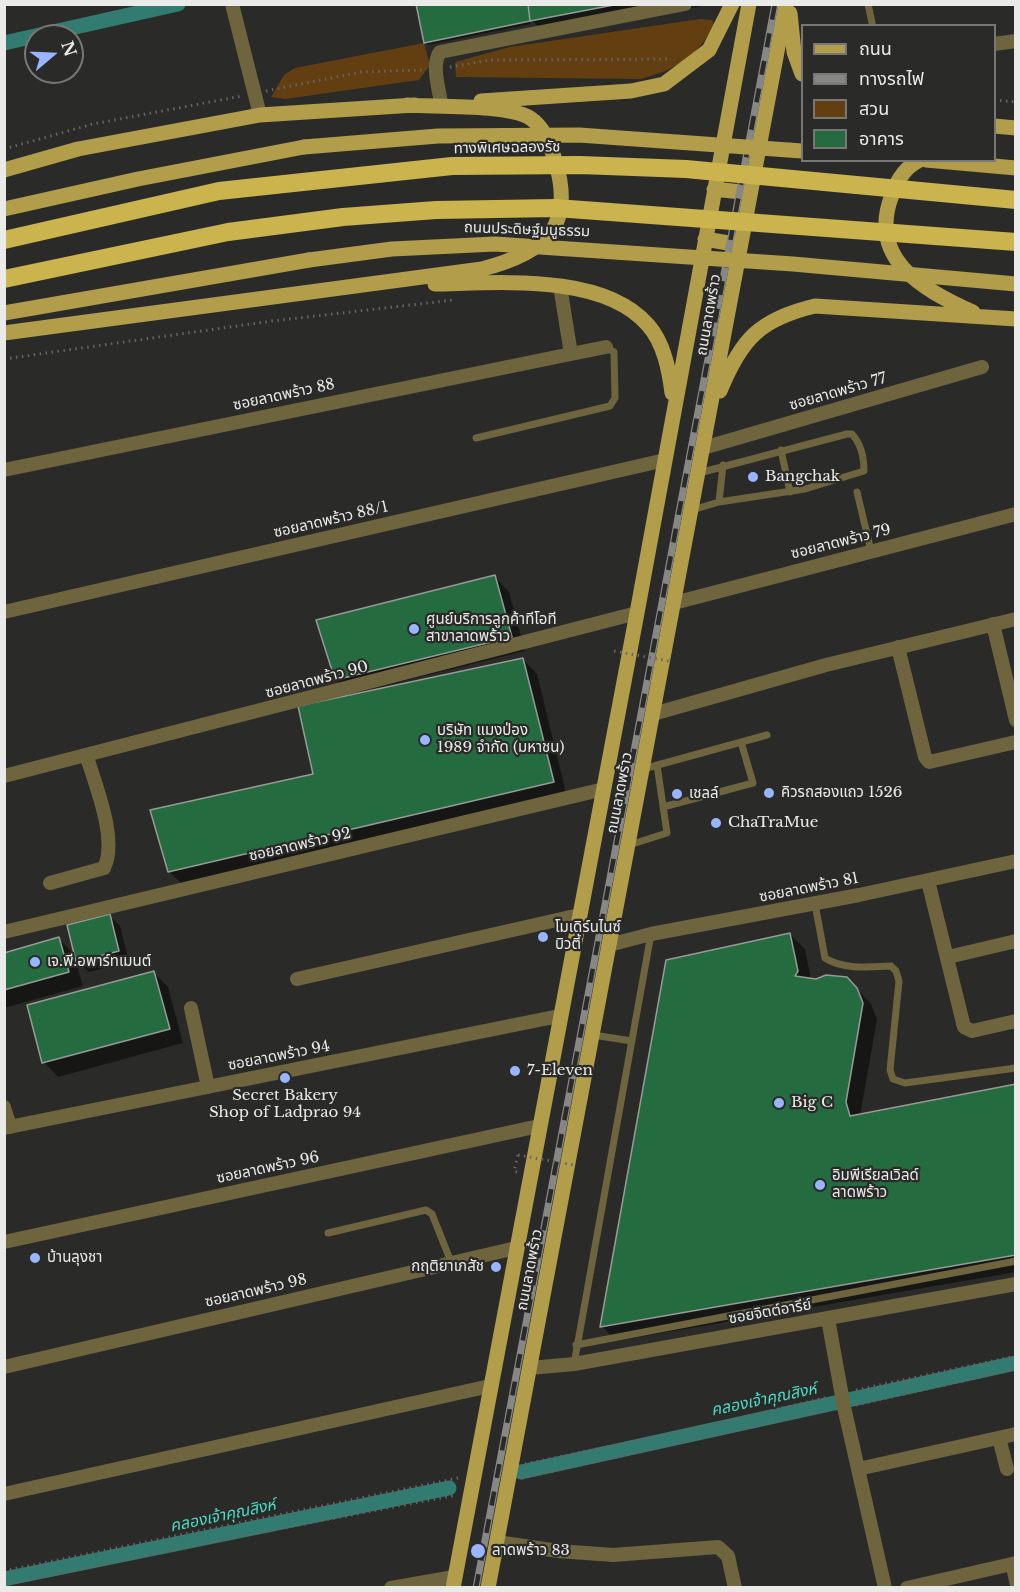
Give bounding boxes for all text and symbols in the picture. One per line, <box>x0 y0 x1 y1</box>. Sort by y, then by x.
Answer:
north arrow <box>24 24 84 84</box>
legend <box>801 24 996 162</box>
text: N <box>57 38 81 59</box>
text: ถนน <box>859 38 892 60</box>
text: ทางรถไฟ <box>859 68 924 90</box>
text: สวน <box>859 98 889 120</box>
text: อาคาร <box>859 128 904 150</box>
street label: ทางพิเศษฉลองรัช <box>453 138 561 158</box>
street label: ถนนประดิษฐ์มนูธรรม <box>464 219 590 241</box>
street label: ถนนลาดพร้าว <box>693 273 725 357</box>
street label: ซอยลาดพร้าว 77 <box>787 370 889 414</box>
street label: ซอยลาดพร้าว 88 <box>232 375 336 415</box>
place label: Bangchak <box>765 468 840 486</box>
marker: Bangchak <box>746 470 760 484</box>
street label: ซอยลาดพร้าว 88/1 <box>272 498 390 542</box>
street label: ซอยลาดพร้าว 79 <box>789 521 893 563</box>
place label: ศูนย์บริการลูกค้าทีโอที สาขาลาดพร้าว <box>426 611 557 646</box>
marker: ศูนย์บริการลูกค้าทีโอที สาขาลาดพร้าว <box>407 622 421 636</box>
street label: ซอยลาดพร้าว 90 <box>264 658 370 702</box>
place label: บริษัท แมงป่อง 1989 จำกัด (มหาชน) <box>437 722 564 757</box>
marker: บริษัท แมงป่อง 1989 จำกัด (มหาชน) <box>418 733 432 747</box>
street label: ถนนลาดพร้าว <box>603 751 637 835</box>
place label: คิวรถสองแถว 1526 <box>781 784 902 802</box>
place label: เชลล์ <box>689 785 719 803</box>
marker: คิวรถสองแถว 1526 <box>762 786 776 800</box>
marker: เชลล์ <box>670 787 684 801</box>
place label: ChaTraMue <box>728 814 818 832</box>
marker: ChaTraMue <box>709 816 723 830</box>
street label: ซอยลาดพร้าว 92 <box>247 825 353 865</box>
street label: ซอยลาดพร้าว 81 <box>758 870 860 906</box>
place label: โมเดิร์นไนซ์ บิวตี้ <box>555 919 621 954</box>
marker: โมเดิร์นไนซ์ บิวตี้ <box>536 930 550 944</box>
place label: เจ.พี.อพาร์ทเมนต์ <box>47 953 151 971</box>
marker: เจ.พี.อพาร์ทเมนต์ <box>28 955 42 969</box>
street label: ซอยลาดพร้าว 94 <box>226 1037 332 1075</box>
place label: 7-Eleven <box>527 1062 593 1080</box>
marker: 7-Eleven <box>508 1064 522 1078</box>
marker: Secret Bakery Shop of Ladprao 94 <box>278 1071 292 1085</box>
place label: Secret Bakery Shop of Ladprao 94 <box>209 1087 361 1122</box>
place label: Big C <box>791 1094 833 1112</box>
marker: Big C <box>772 1096 786 1110</box>
street label: ซอยลาดพร้าว 96 <box>215 1148 321 1188</box>
place label: อิมพีเรียลเวิลด์ ลาดพร้าว <box>832 1167 919 1202</box>
marker: อิมพีเรียลเวิลด์ ลาดพร้าว <box>813 1178 827 1192</box>
street label: ถนนลาดพร้าว <box>513 1228 547 1312</box>
place label: บ้านลุงชา <box>47 1249 102 1267</box>
marker: บ้านลุงชา <box>28 1251 42 1265</box>
place label: กฤติยาเภสัช <box>411 1258 484 1276</box>
marker: กฤติยาเภสัช <box>489 1260 503 1274</box>
street label: ซอยลาดพร้าว 98 <box>203 1271 309 1311</box>
street label: ซอยจิตต์อารีย์ <box>727 1296 813 1328</box>
water label: คลองเจ้าคุณสิงห์ <box>709 1379 819 1421</box>
water label: คลองเจ้าคุณสิงห์ <box>168 1495 278 1537</box>
marker: ลาดพร้าว 83 <box>469 1542 487 1560</box>
place label: ลาดพร้าว 83 <box>492 1542 570 1560</box>

